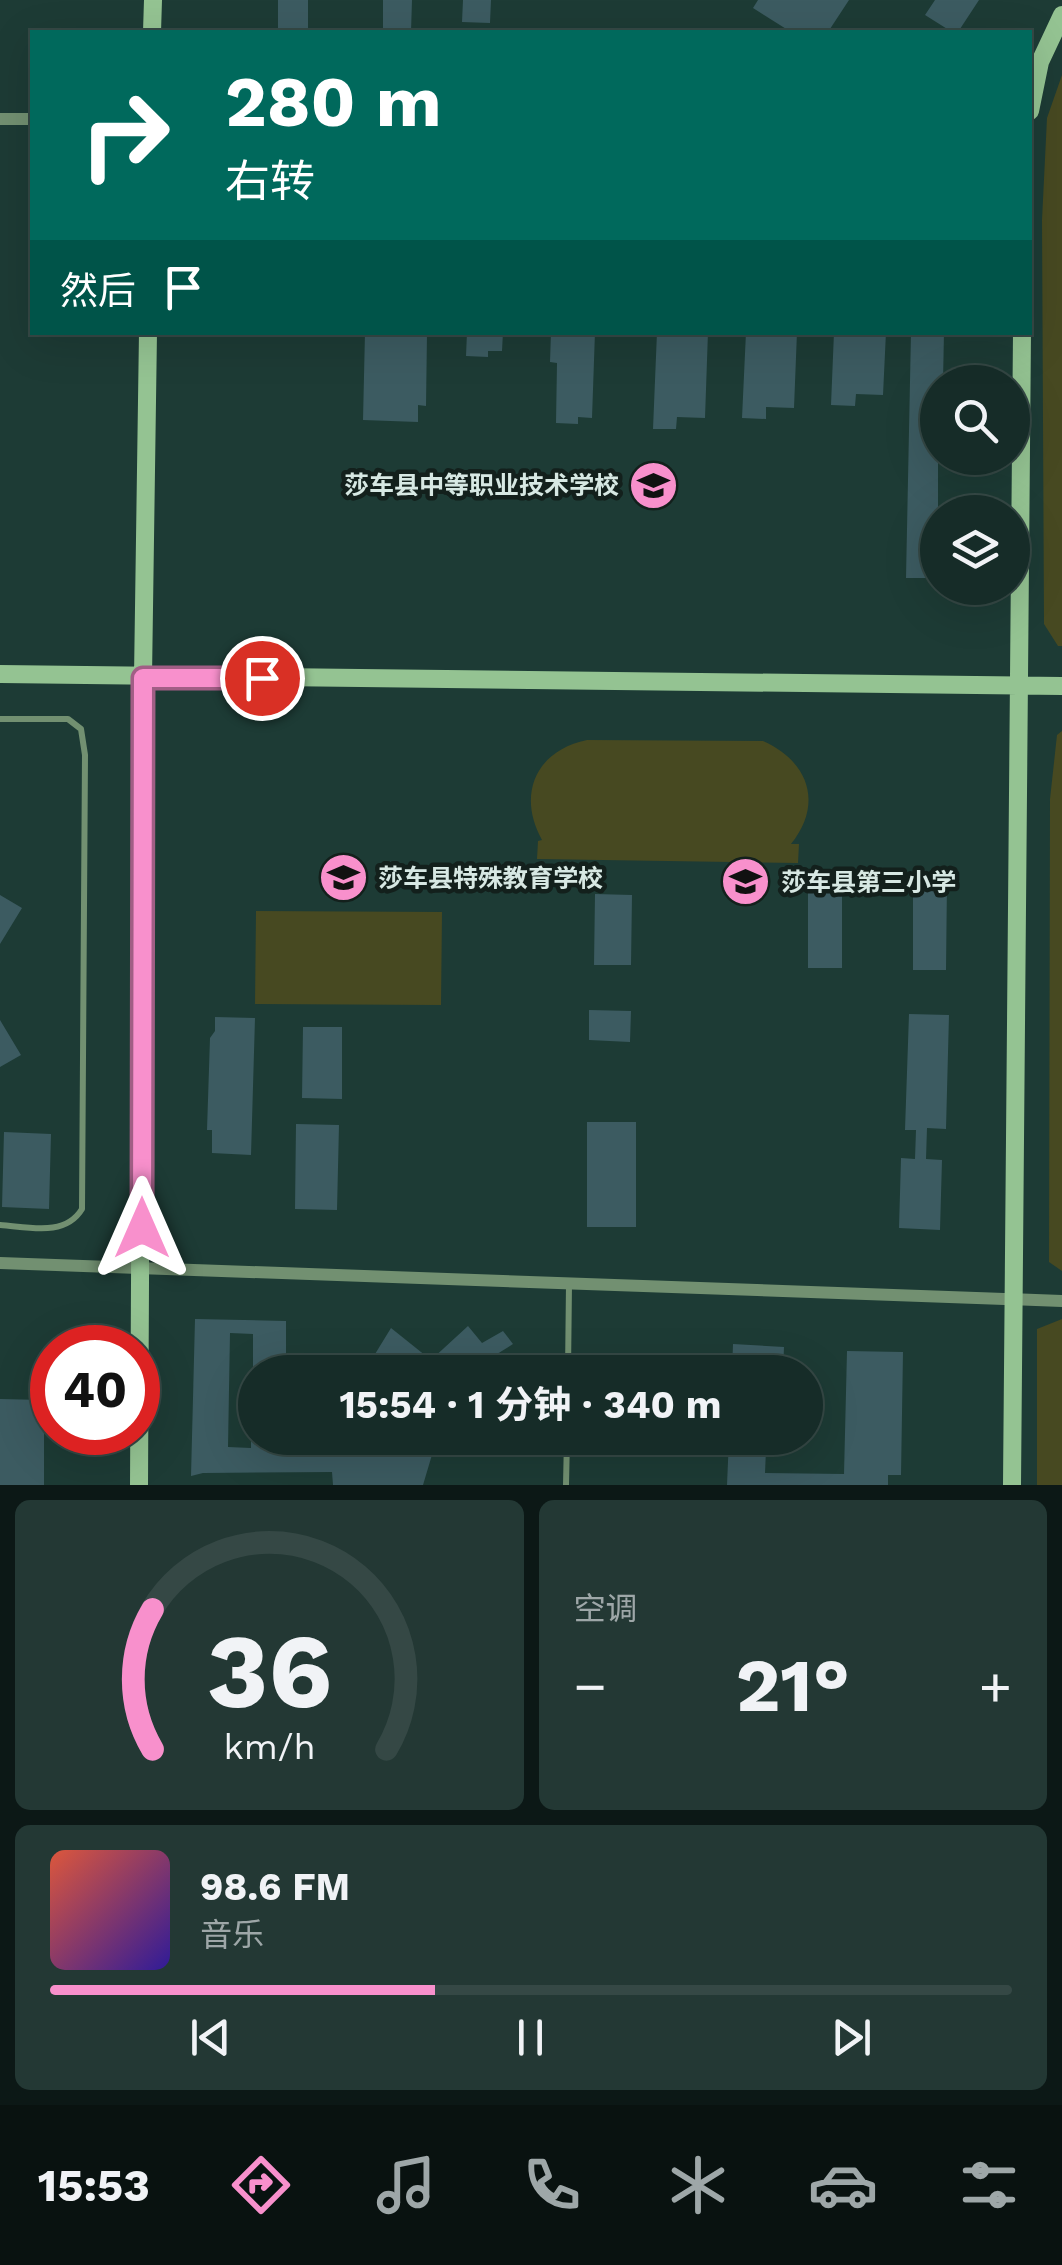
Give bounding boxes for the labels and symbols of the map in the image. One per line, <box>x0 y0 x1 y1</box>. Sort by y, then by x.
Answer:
school or university icon: 莎车县中等职业技术学校 <box>628 459 680 511</box>
place label: 莎车县中等职业技术学校 <box>344 471 619 500</box>
pin <box>220 636 305 721</box>
school or university icon: 莎车县特殊教育学校 <box>317 852 369 904</box>
school or university icon: 莎车县第三小学 <box>720 856 772 908</box>
place label: 莎车县特殊教育学校 <box>378 864 603 893</box>
place label: 莎车县第三小学 <box>781 868 956 897</box>
position arrow <box>90 1176 194 1280</box>
speed limit sign: 40 <box>30 1325 160 1455</box>

